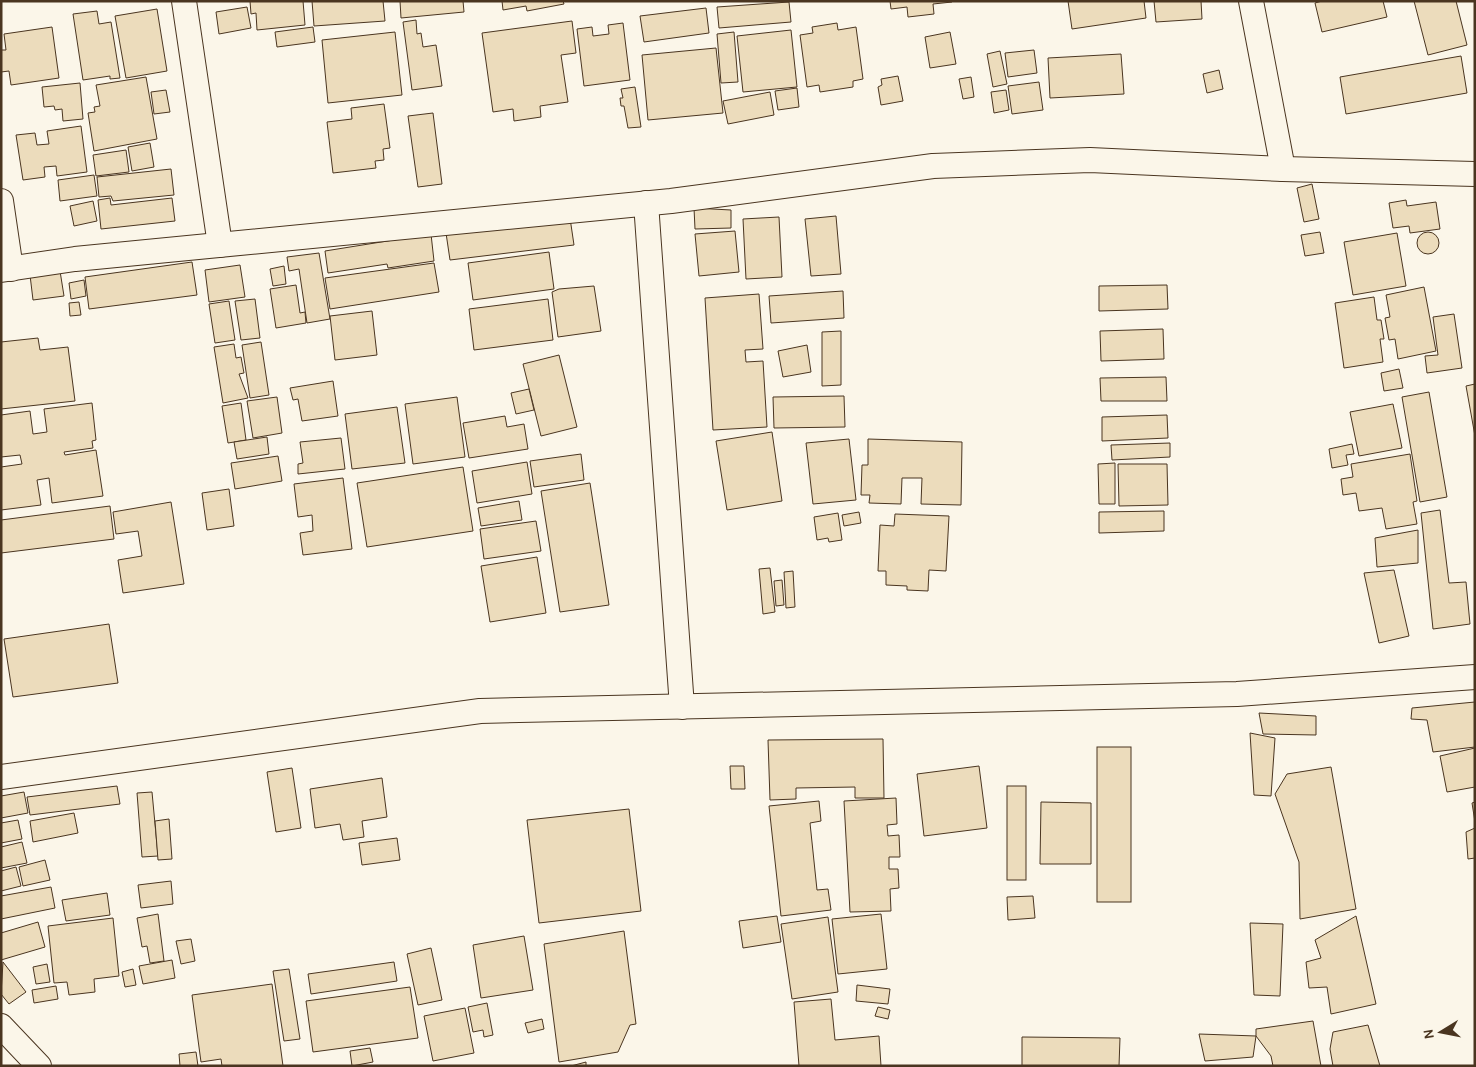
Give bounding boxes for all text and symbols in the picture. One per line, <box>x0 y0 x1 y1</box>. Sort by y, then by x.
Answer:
north arrow <box>1416 1007 1466 1057</box>
text: N <box>1419 1028 1438 1041</box>

